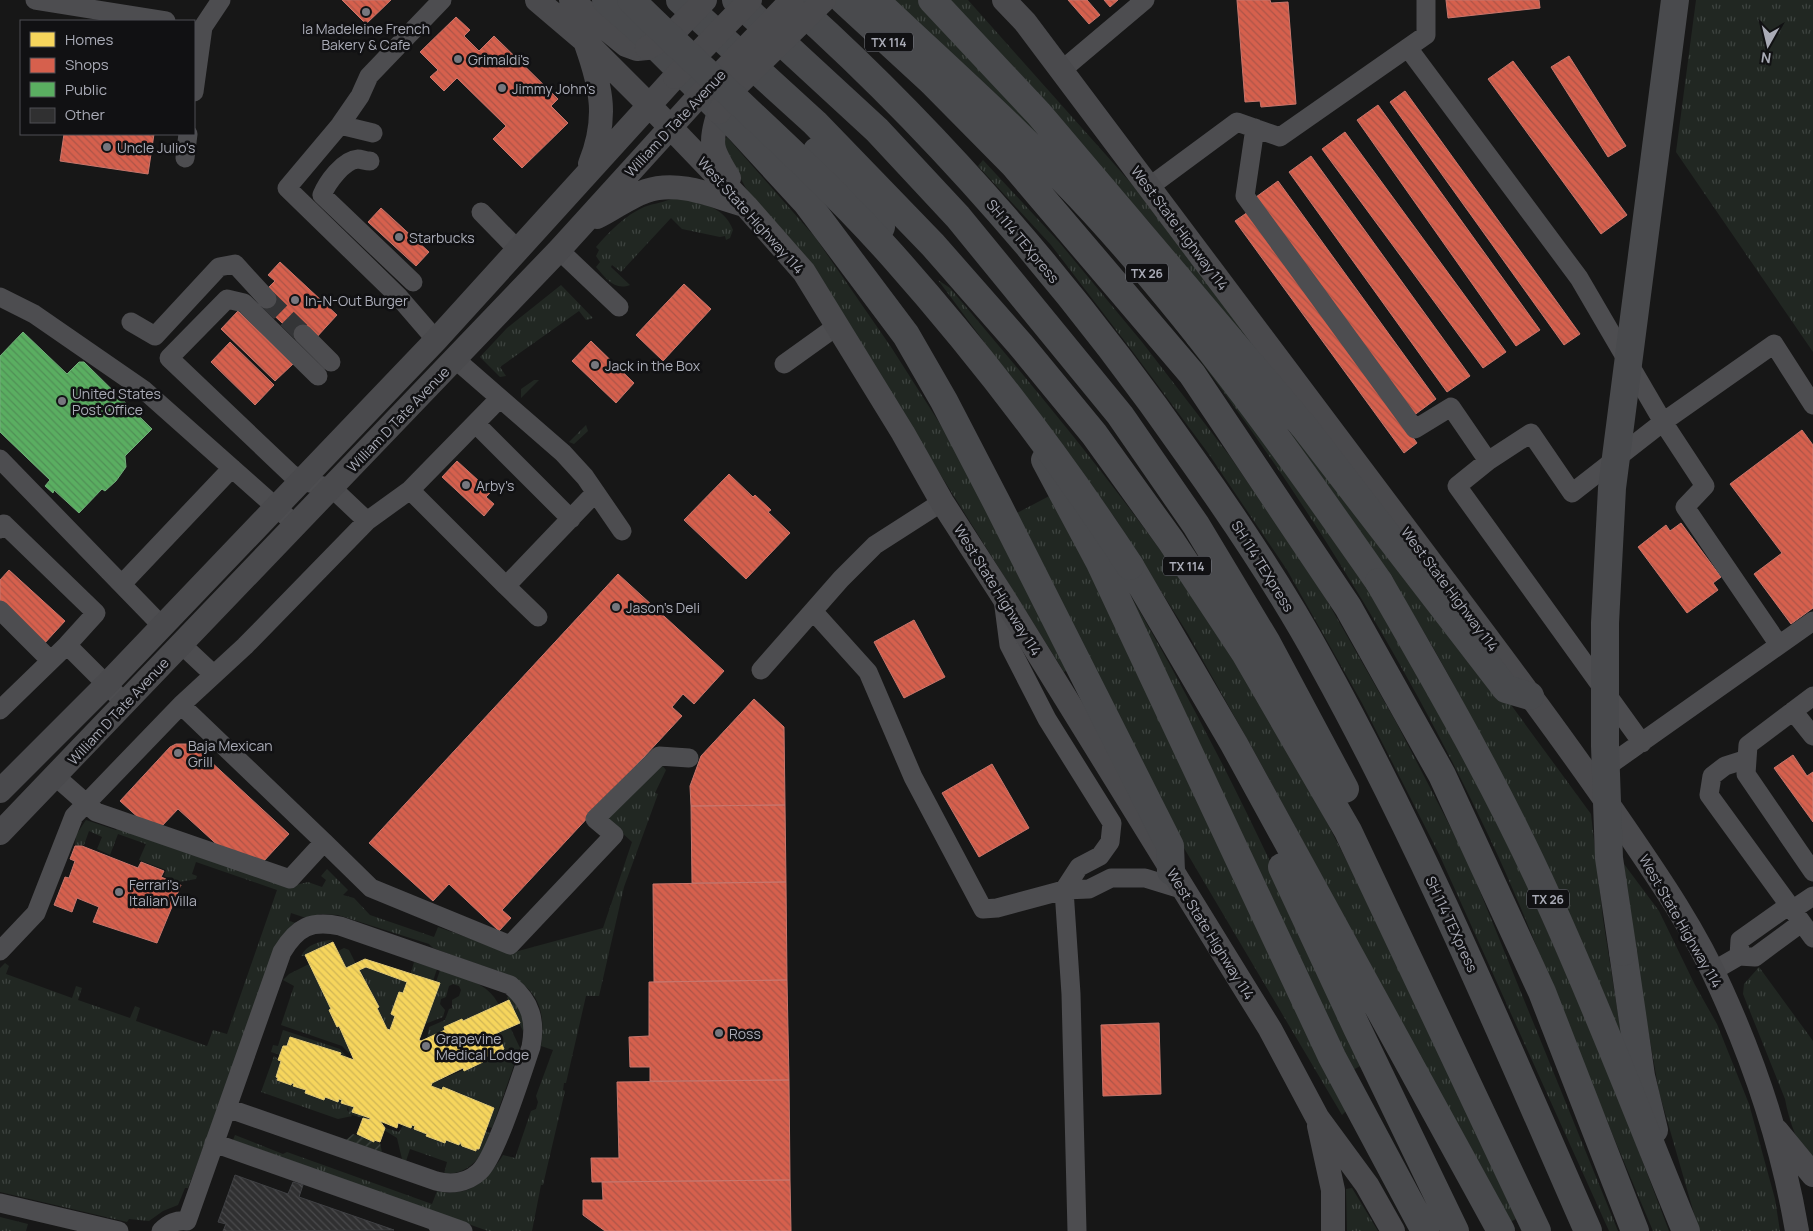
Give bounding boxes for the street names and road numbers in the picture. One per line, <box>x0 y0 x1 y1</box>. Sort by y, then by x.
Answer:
road number: TX 114 <box>865 32 913 52</box>
street label: William D Tate Avenue <box>620 65 730 181</box>
street label: West State Highway 114 <box>693 153 809 277</box>
street label: West State Highway 114 <box>1127 162 1233 294</box>
street label: SH 114 TEXpress <box>982 195 1064 287</box>
road number: TX 26 <box>1126 264 1168 282</box>
street label: William D Tate Avenue <box>343 362 453 476</box>
street label: SH 114 TEXpress <box>1227 517 1299 615</box>
street label: West State Highway 114 <box>950 521 1046 659</box>
street label: West State Highway 114 <box>1397 523 1503 655</box>
road number: TX 114 <box>1163 556 1211 576</box>
street label: William D Tate Avenue <box>63 653 173 769</box>
street label: West State Highway 114 <box>1635 851 1727 991</box>
street label: West State Highway 114 <box>1163 865 1259 1003</box>
street label: SH 114 TEXpress <box>1421 873 1483 975</box>
road number: TX 26 <box>1527 890 1569 909</box>

